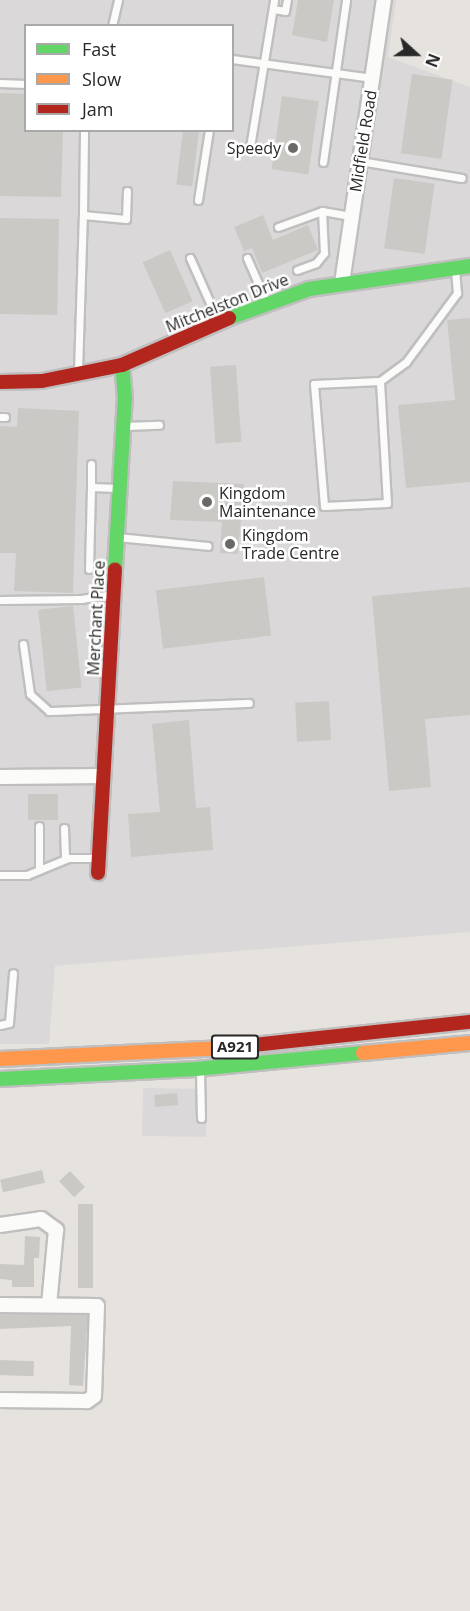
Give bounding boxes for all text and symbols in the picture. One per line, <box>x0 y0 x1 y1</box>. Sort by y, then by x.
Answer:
legend <box>24 24 234 132</box>
north arrow <box>386 24 446 84</box>
text: Fast <box>82 37 116 61</box>
text: N <box>420 50 445 70</box>
text: Slow <box>82 67 121 91</box>
street label: Midfield Road <box>345 89 381 193</box>
text: Jam <box>82 97 114 121</box>
place label: Speedy <box>227 138 281 158</box>
marker: Speedy <box>286 141 300 155</box>
street label: Mitchelston Drive <box>163 270 291 336</box>
place label: Kingdom Maintenance <box>219 483 316 521</box>
marker: Kingdom Maintenance <box>200 495 214 509</box>
place label: Kingdom Trade Centre <box>242 525 339 563</box>
marker: Kingdom Trade Centre <box>223 537 237 551</box>
street label: Merchant Place <box>83 560 109 676</box>
road number: A921 <box>210 1035 260 1059</box>

